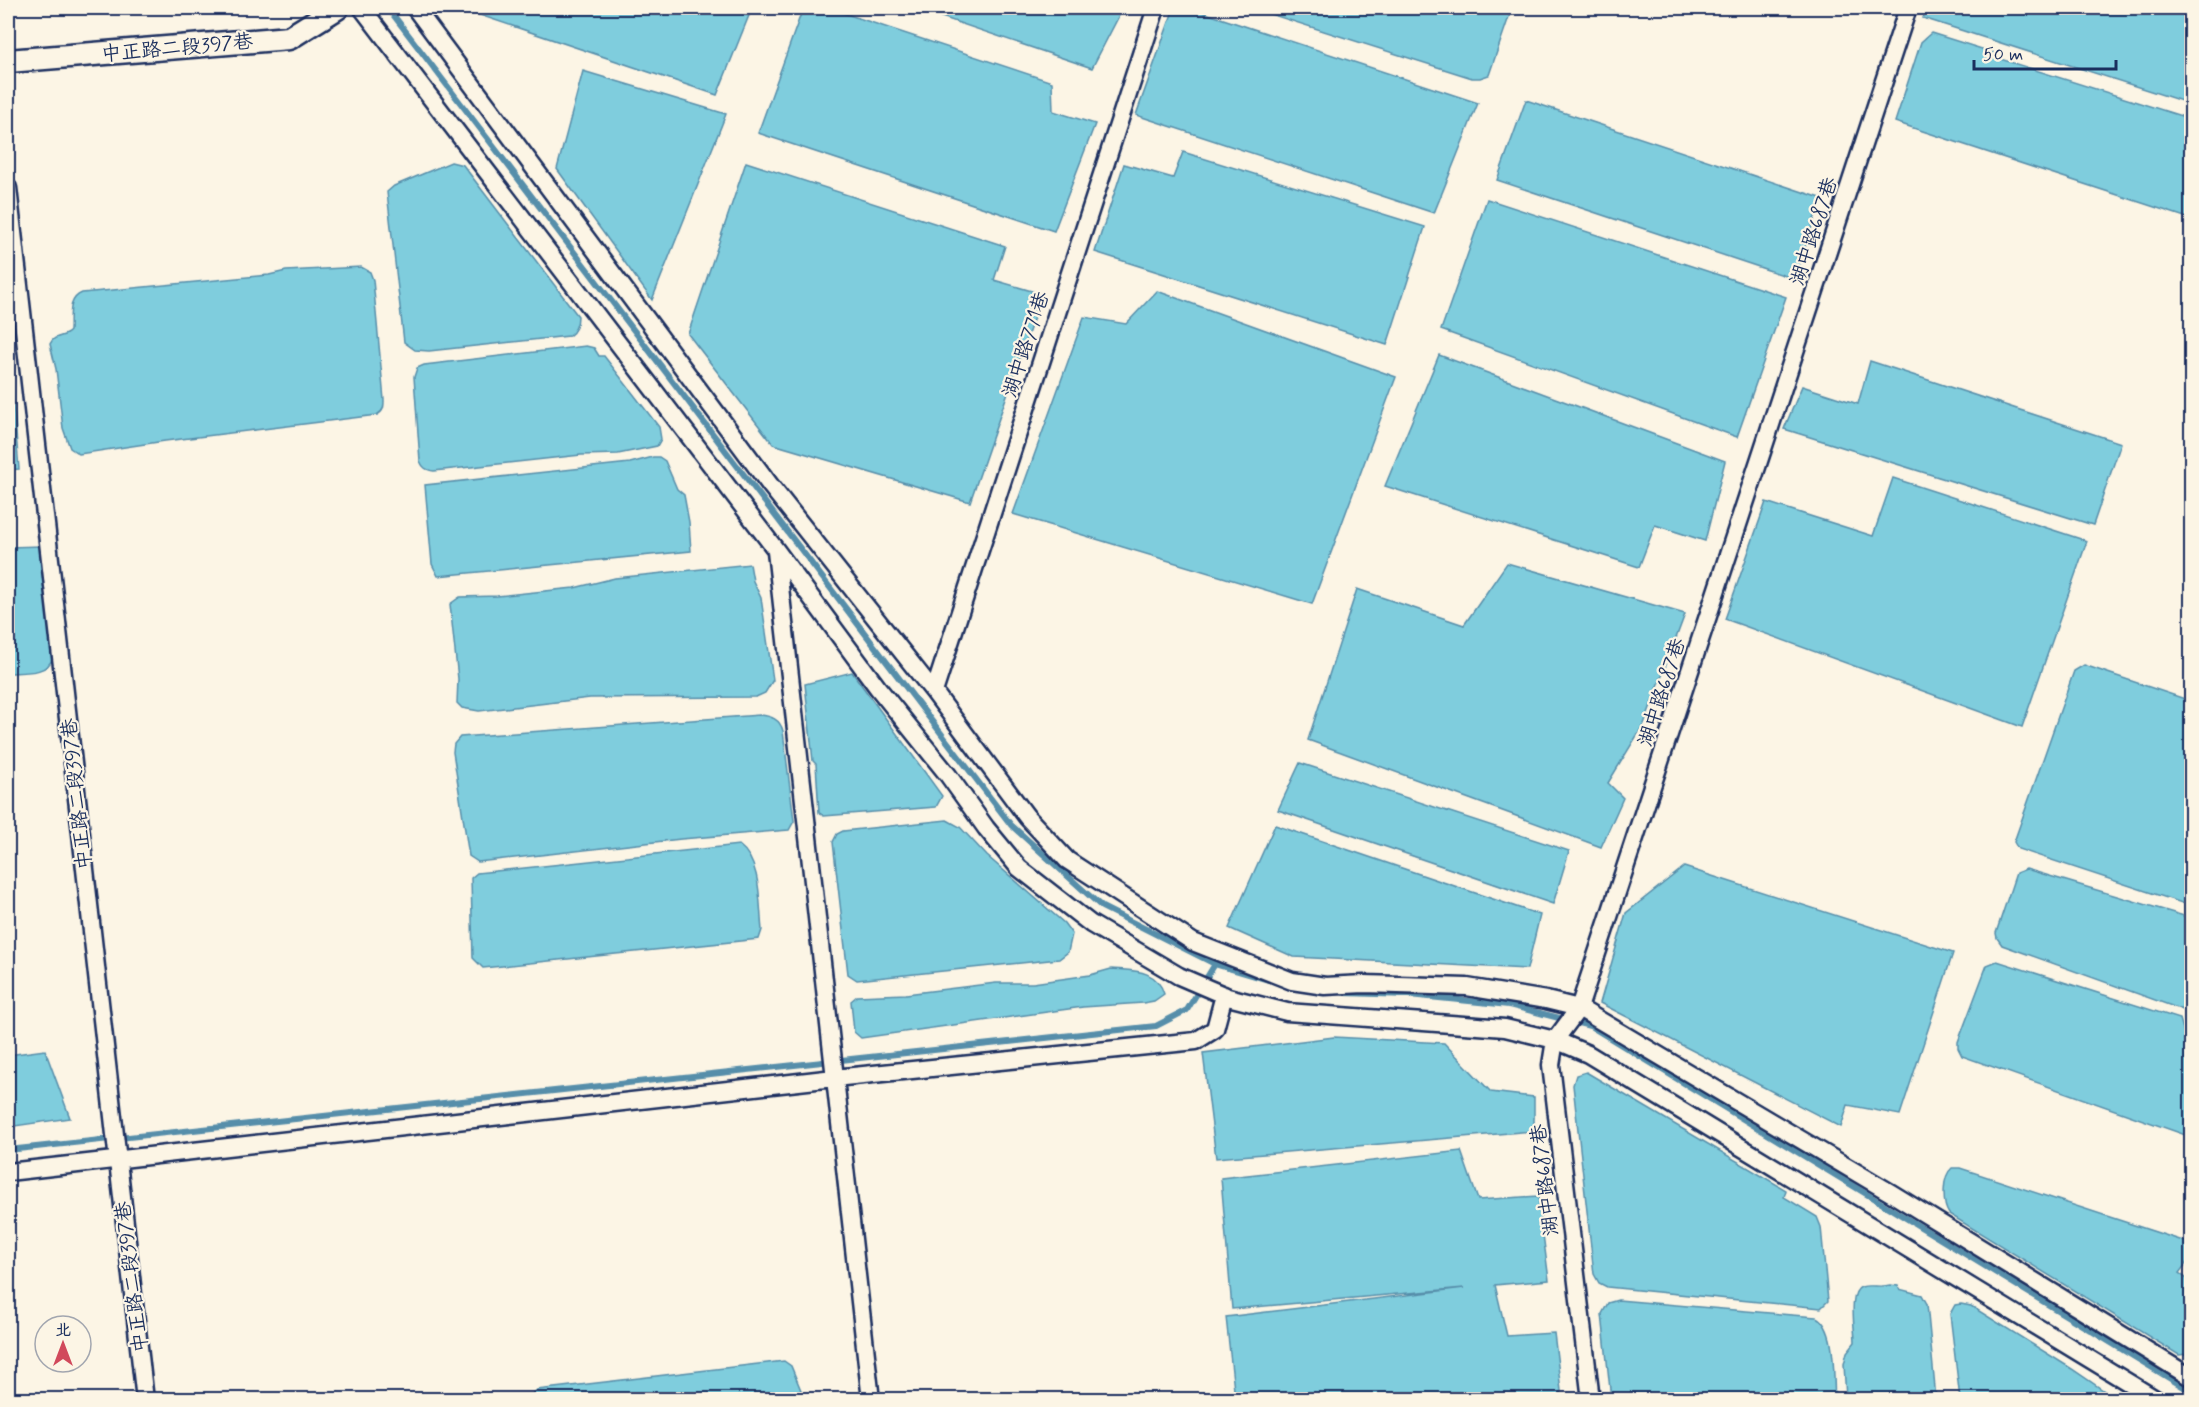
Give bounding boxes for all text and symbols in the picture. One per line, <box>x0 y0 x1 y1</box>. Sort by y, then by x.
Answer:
street label: 中正路二段397巷 <box>100 28 255 69</box>
scale bar <box>1974 33 2116 71</box>
text: 50 m <box>1983 43 2023 67</box>
street label: 湖中路687巷 <box>1784 173 1845 289</box>
street label: 湖中路771巷 <box>997 287 1057 401</box>
street label: 湖中路687巷 <box>1632 634 1693 750</box>
street label: 中正路二段397巷 <box>56 716 99 871</box>
street label: 湖中路687巷 <box>1525 1121 1566 1237</box>
street label: 中正路二段397巷 <box>110 1199 155 1354</box>
north arrow <box>33 1314 93 1374</box>
text: 北 <box>55 1320 71 1341</box>

